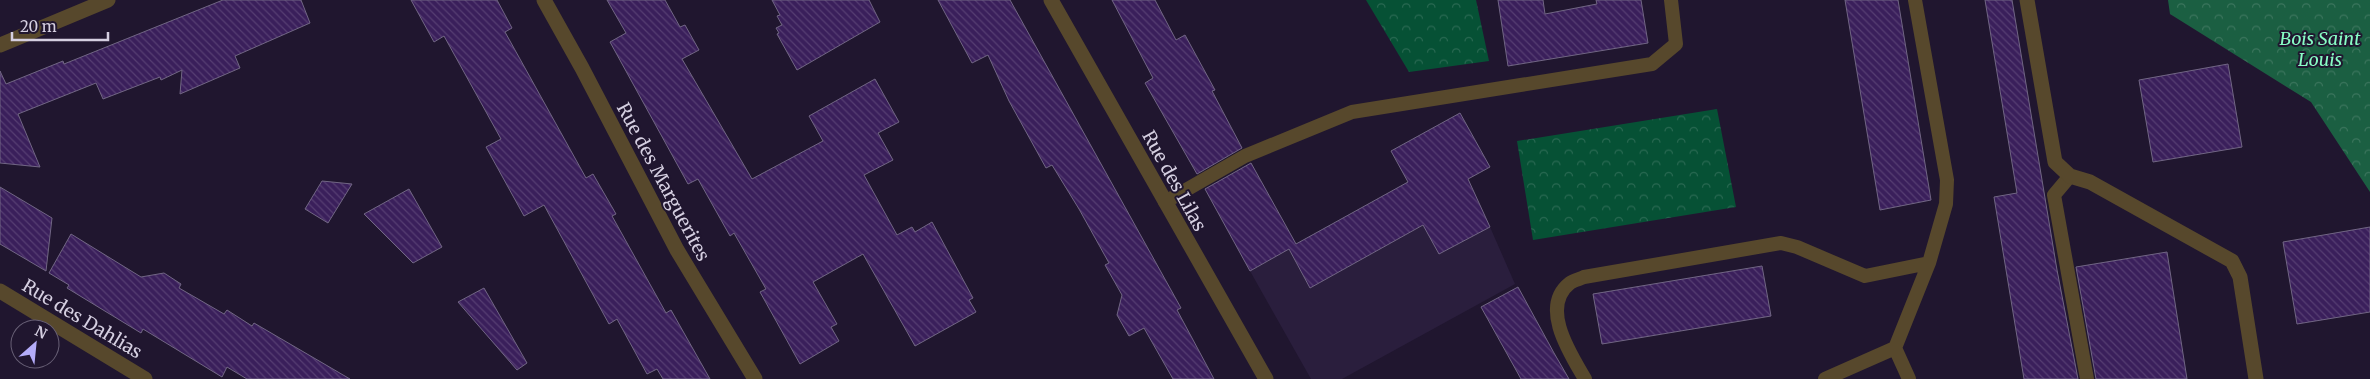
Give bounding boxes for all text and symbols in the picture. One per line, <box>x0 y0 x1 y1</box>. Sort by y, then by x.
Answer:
scale bar <box>12 10 109 42</box>
text: 20 m <box>20 17 57 36</box>
park label: Bois Saint Louis <box>2280 27 2361 71</box>
street label: Rue des Marguerites <box>612 99 715 265</box>
street label: Rue des Lilas <box>1137 126 1212 235</box>
street label: Rue des Dahlias <box>18 274 147 363</box>
north arrow <box>10 319 60 369</box>
text: N <box>32 322 50 343</box>

